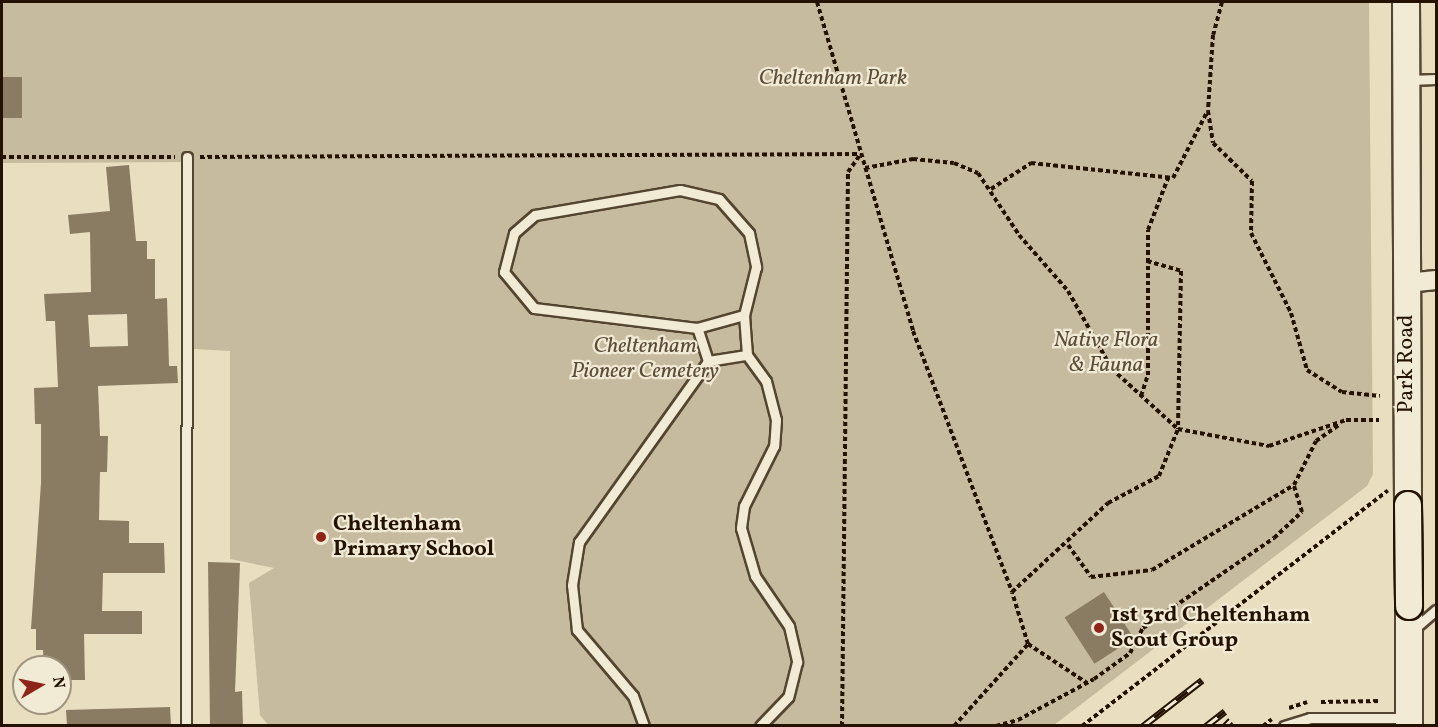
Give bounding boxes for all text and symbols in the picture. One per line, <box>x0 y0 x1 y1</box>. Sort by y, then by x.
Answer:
park label: Cheltenham Park <box>759 66 907 92</box>
street label: Park Road <box>1394 314 1420 414</box>
park label: Native Flora & Fauna <box>1054 327 1158 378</box>
park label: Cheltenham Pioneer Cemetery <box>571 333 719 384</box>
place label: Cheltenham Primary School <box>333 511 495 562</box>
marker: Cheltenham Primary School <box>314 530 328 544</box>
place label: 1st 3rd Cheltenham Scout Group <box>1111 602 1310 654</box>
marker: 1st 3rd Cheltenham Scout Group <box>1092 621 1106 635</box>
north arrow <box>12 655 72 715</box>
text: N <box>46 675 70 690</box>

